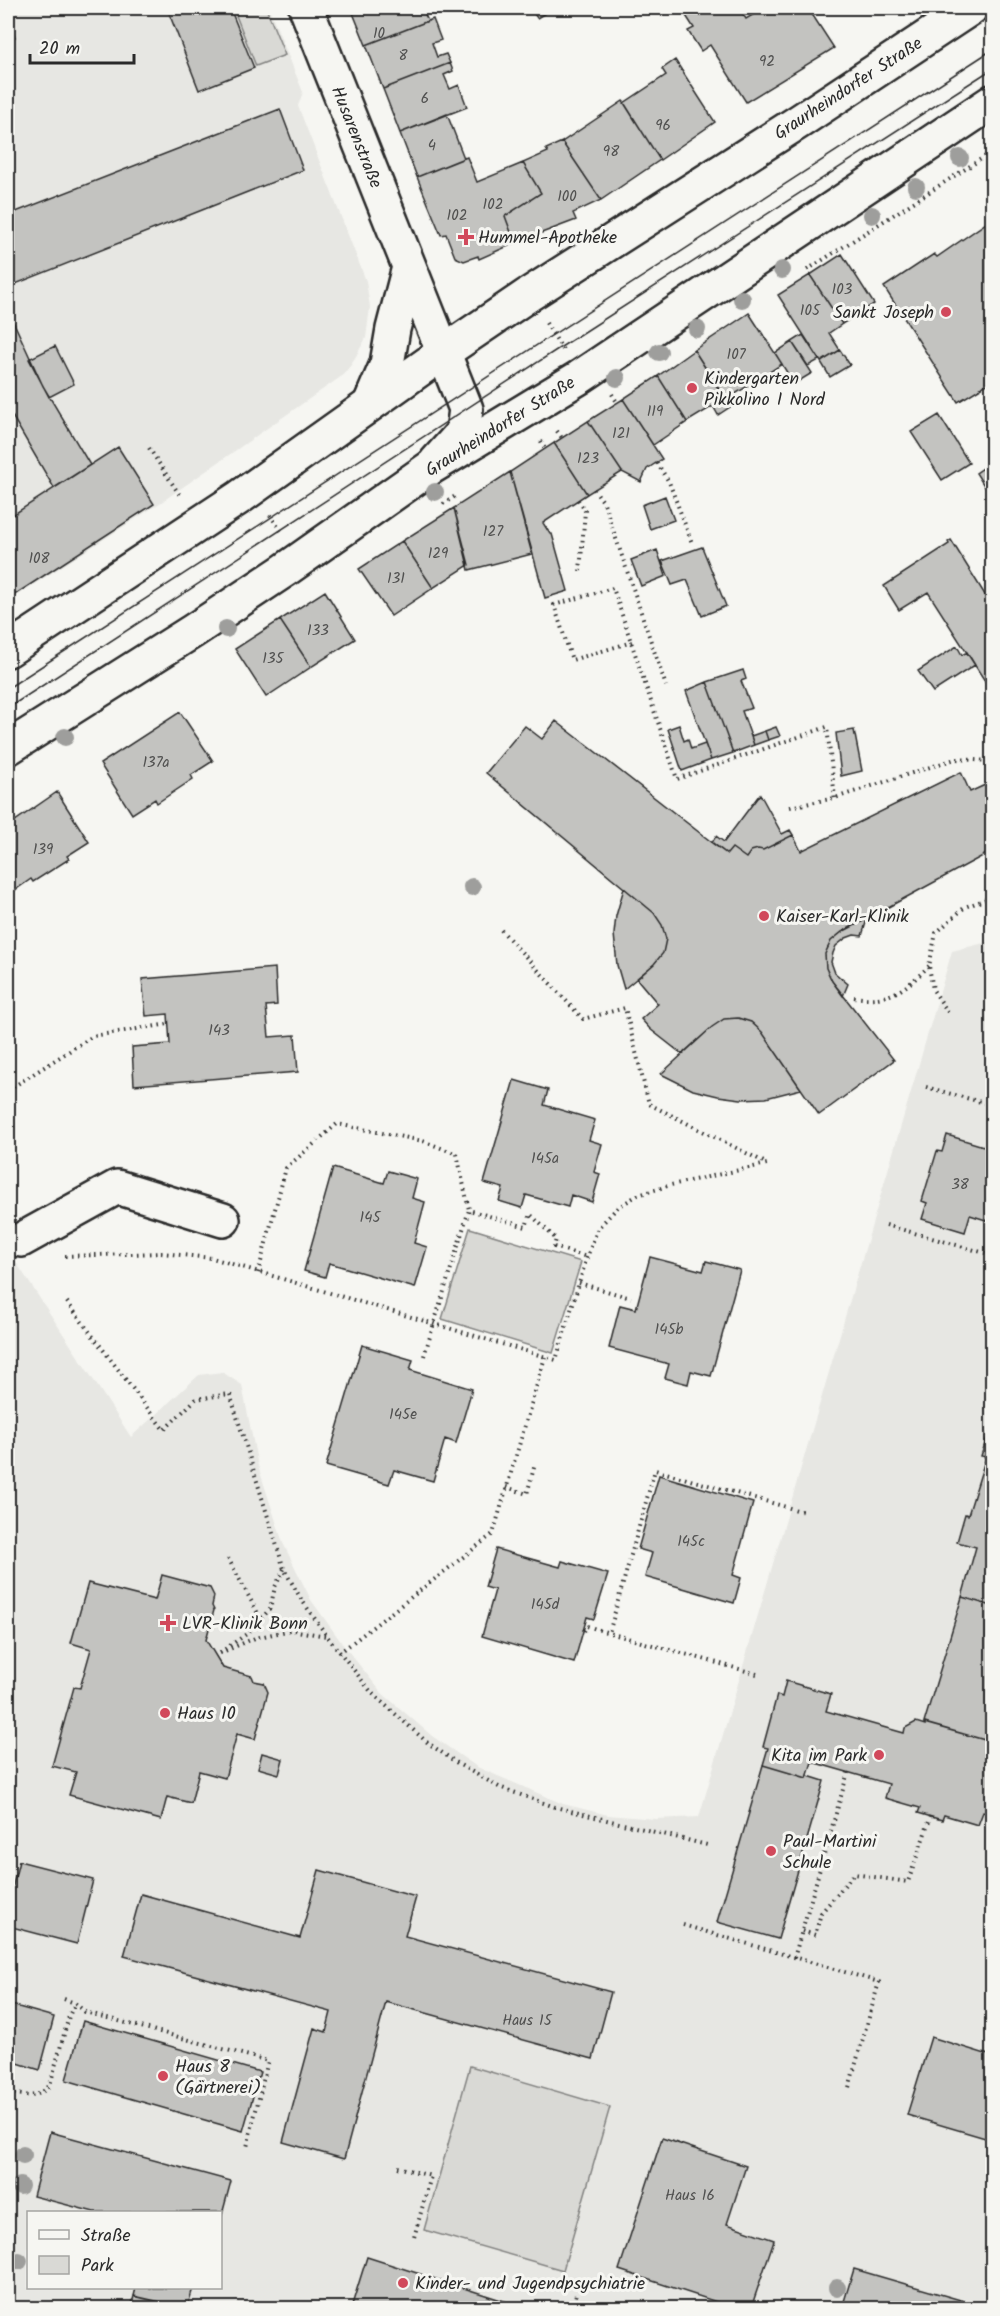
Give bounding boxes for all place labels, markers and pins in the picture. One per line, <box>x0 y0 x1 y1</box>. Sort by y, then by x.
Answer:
place label: Hummel-Apotheke <box>478 224 617 253</box>
marker: Hummel-Apotheke <box>459 230 473 244</box>
place label: Sankt Joseph <box>833 299 934 328</box>
marker: Sankt Joseph <box>939 305 953 319</box>
place label: Kindergarten Pikkolino I Nord <box>704 365 826 415</box>
marker: Kindergarten Pikkolino I Nord <box>685 381 699 395</box>
place label: Kaiser-Karl-Klinik <box>776 903 909 932</box>
marker: Kaiser-Karl-Klinik <box>757 909 771 923</box>
place label: LVR-Klinik Bonn <box>182 1610 308 1639</box>
marker: LVR-Klinik Bonn <box>159 1614 177 1632</box>
place label: Haus 10 <box>177 1700 236 1729</box>
marker: Haus 10 <box>158 1706 172 1720</box>
place label: Kita im Park <box>771 1742 868 1771</box>
marker: Kita im Park <box>872 1748 886 1762</box>
place label: Paul-Martini Schule <box>783 1828 877 1878</box>
marker: Paul-Martini Schule <box>764 1844 778 1858</box>
place label: Haus 8 (Gärtnerei) <box>175 2053 261 2103</box>
marker: Haus 8 (Gärtnerei) <box>156 2069 170 2083</box>
place label: Kinder- und Jugendpsychiatrie <box>415 2270 645 2299</box>
marker: Kinder- und Jugendpsychiatrie <box>396 2276 410 2290</box>

